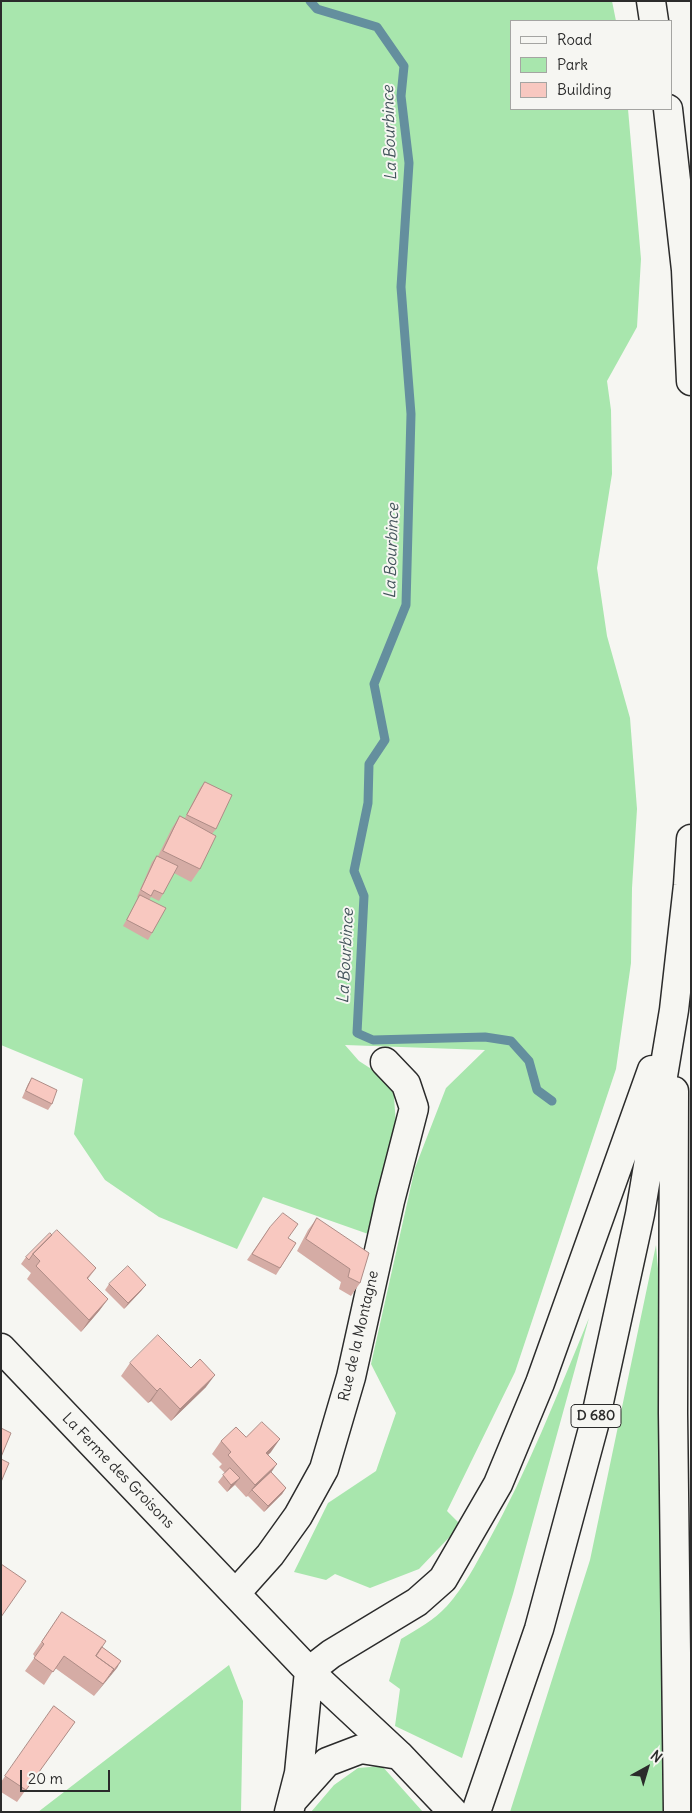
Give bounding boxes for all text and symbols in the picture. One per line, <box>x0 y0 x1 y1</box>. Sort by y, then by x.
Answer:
legend <box>510 20 672 110</box>
text: Road <box>557 30 592 49</box>
text: Park <box>557 55 588 74</box>
text: Building <box>557 80 612 99</box>
water label: La Bourbince <box>379 85 401 181</box>
water label: La Bourbince <box>381 503 403 599</box>
water label: La Bourbince <box>334 908 358 1004</box>
street label: Rue de la Montagne <box>335 1269 383 1403</box>
road number: D 680 <box>571 1404 621 1428</box>
street label: La Ferme des Groisons <box>58 1410 178 1532</box>
north arrow <box>622 1743 672 1793</box>
text: N <box>647 1746 666 1766</box>
scale bar <box>22 1760 112 1792</box>
text: 20 m <box>28 1769 63 1788</box>

